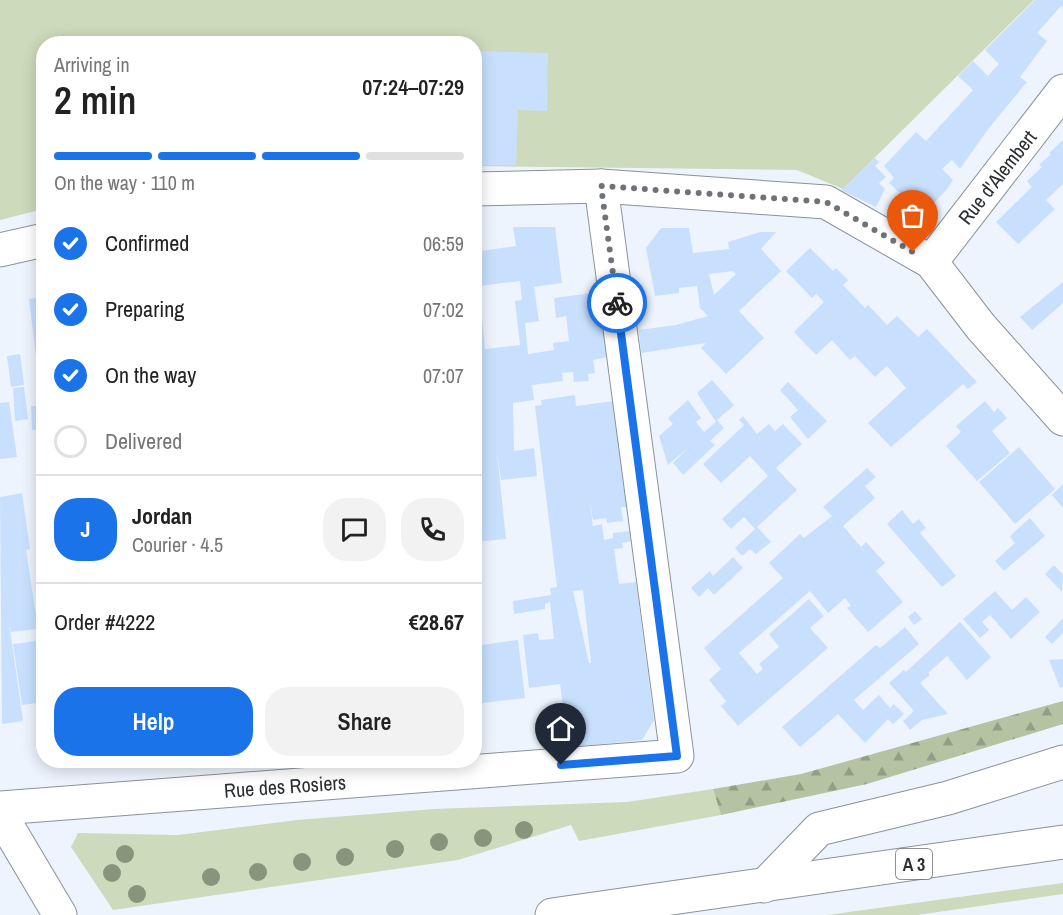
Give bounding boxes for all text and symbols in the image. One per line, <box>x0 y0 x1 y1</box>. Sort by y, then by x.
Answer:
text: Arriving in <box>54 51 130 78</box>
text: 07:24–07:29 <box>362 72 464 102</box>
text: 2 min <box>54 74 136 126</box>
street label: Rue d'Alembert <box>952 124 1043 230</box>
text: On the way · 110 m <box>54 169 195 196</box>
pin <box>887 190 938 252</box>
icon: bag <box>896 199 929 232</box>
icon: check <box>54 227 87 260</box>
text: Confirmed <box>105 228 189 258</box>
text: 06:59 <box>423 230 464 257</box>
courier <box>587 273 647 333</box>
icon: bike <box>601 287 634 320</box>
icon: check <box>54 293 87 326</box>
text: Preparing <box>105 294 184 324</box>
text: 07:02 <box>423 296 464 323</box>
icon: check <box>54 359 87 392</box>
text: On the way <box>105 360 196 390</box>
text: 07:07 <box>423 362 464 389</box>
text: Delivered <box>105 426 182 456</box>
button: chat <box>323 498 386 561</box>
button: phone <box>401 498 464 561</box>
text: Jordan <box>132 501 192 531</box>
text: J <box>80 514 91 544</box>
text: Courier · 4.5 <box>132 531 223 558</box>
text: Order #4222 <box>54 607 155 637</box>
text: €28.67 <box>409 607 464 637</box>
button: Help <box>54 687 253 756</box>
button: Share <box>265 687 464 756</box>
pin <box>535 703 586 765</box>
icon: home <box>544 712 577 745</box>
street label: Rue des Rosiers <box>223 768 347 804</box>
road number: A 3 <box>896 849 932 879</box>

